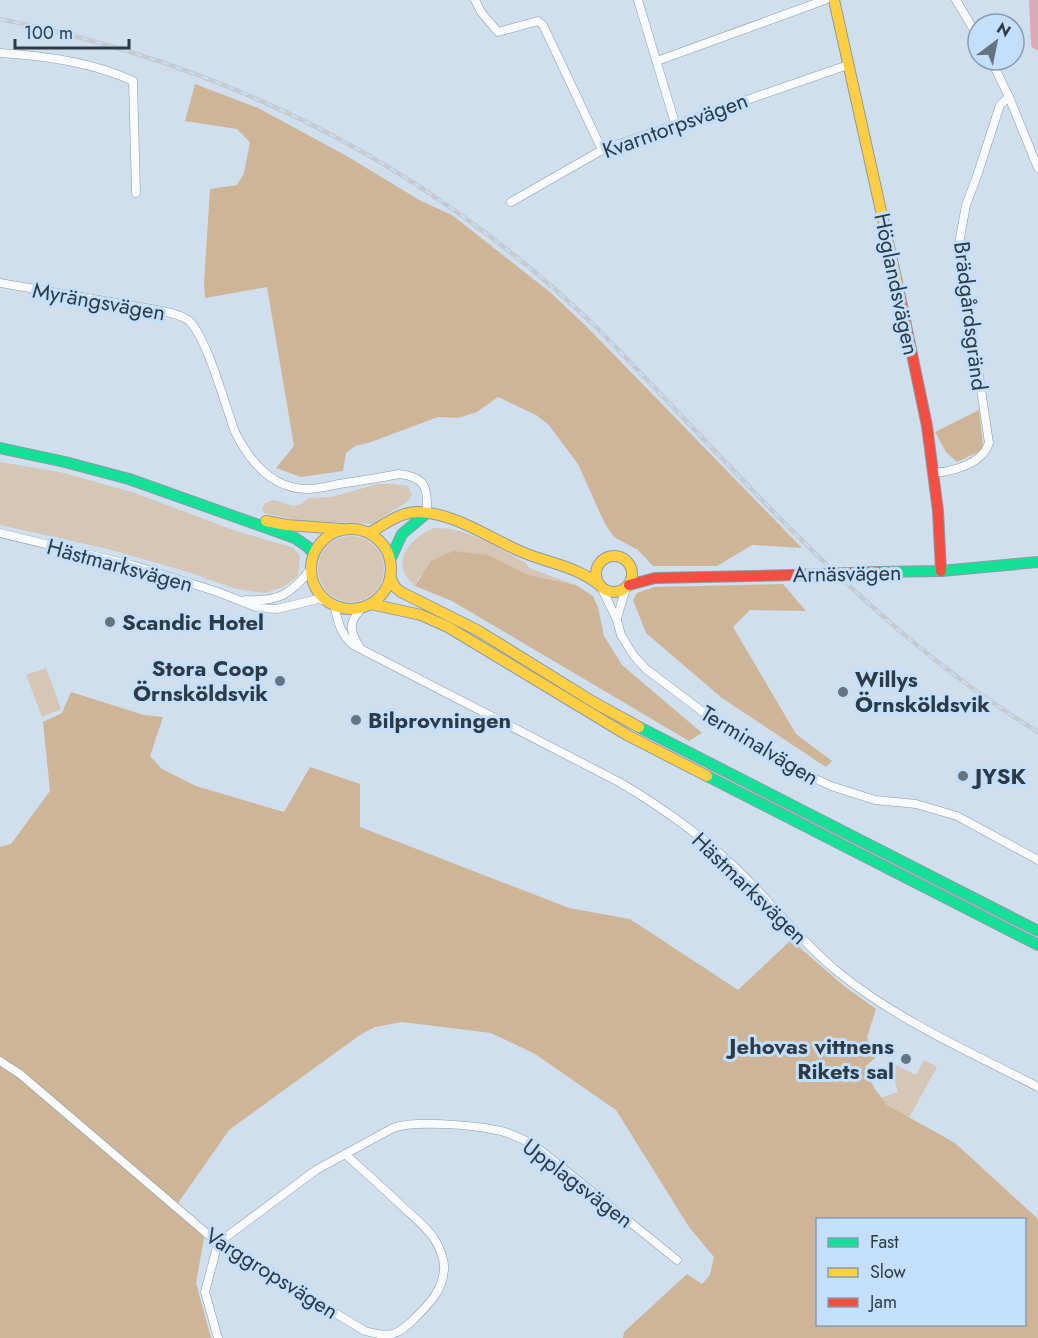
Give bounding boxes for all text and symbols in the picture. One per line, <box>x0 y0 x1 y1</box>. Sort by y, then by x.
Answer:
scale bar <box>15 12 129 50</box>
north arrow <box>966 12 1026 72</box>
text: N <box>992 17 1015 43</box>
text: 100 m <box>24 20 73 46</box>
street label: Kvarntorpsvägen <box>598 84 752 166</box>
street label: Höglandsvägen <box>866 210 928 358</box>
street label: Brädgårdsgränd <box>946 240 996 392</box>
street label: Myrängsvägen <box>30 274 168 328</box>
street label: Hästmarksvägen <box>43 530 197 600</box>
street label: Arnäsvägen <box>792 556 902 590</box>
place label: Scandic Hotel <box>122 606 264 638</box>
marker: Scandic Hotel <box>103 615 117 629</box>
place label: Stora Coop Örnsköldsvik <box>133 652 268 709</box>
place label: Willys Örnsköldsvik <box>855 663 990 720</box>
marker: Stora Coop Örnsköldsvik <box>273 674 287 688</box>
marker: Willys Örnsköldsvik <box>836 685 850 699</box>
street label: Terminalvägen <box>695 697 825 793</box>
place label: Bilprovningen <box>368 704 511 736</box>
marker: Bilprovningen <box>349 713 363 727</box>
place label: JYSK <box>971 760 1027 792</box>
marker: JYSK <box>956 769 970 783</box>
street label: Hästmarksvägen <box>685 824 815 952</box>
place label: Jehovas vittnens Rikets sal <box>725 1030 894 1087</box>
marker: Jehovas vittnens Rikets sal <box>899 1052 913 1066</box>
street label: Upplagsvägen <box>516 1131 640 1235</box>
legend <box>816 1218 1026 1326</box>
street label: Varggropsvägen <box>199 1219 345 1327</box>
text: Fast <box>870 1229 899 1255</box>
text: Slow <box>870 1259 907 1285</box>
text: Jam <box>868 1289 897 1315</box>

